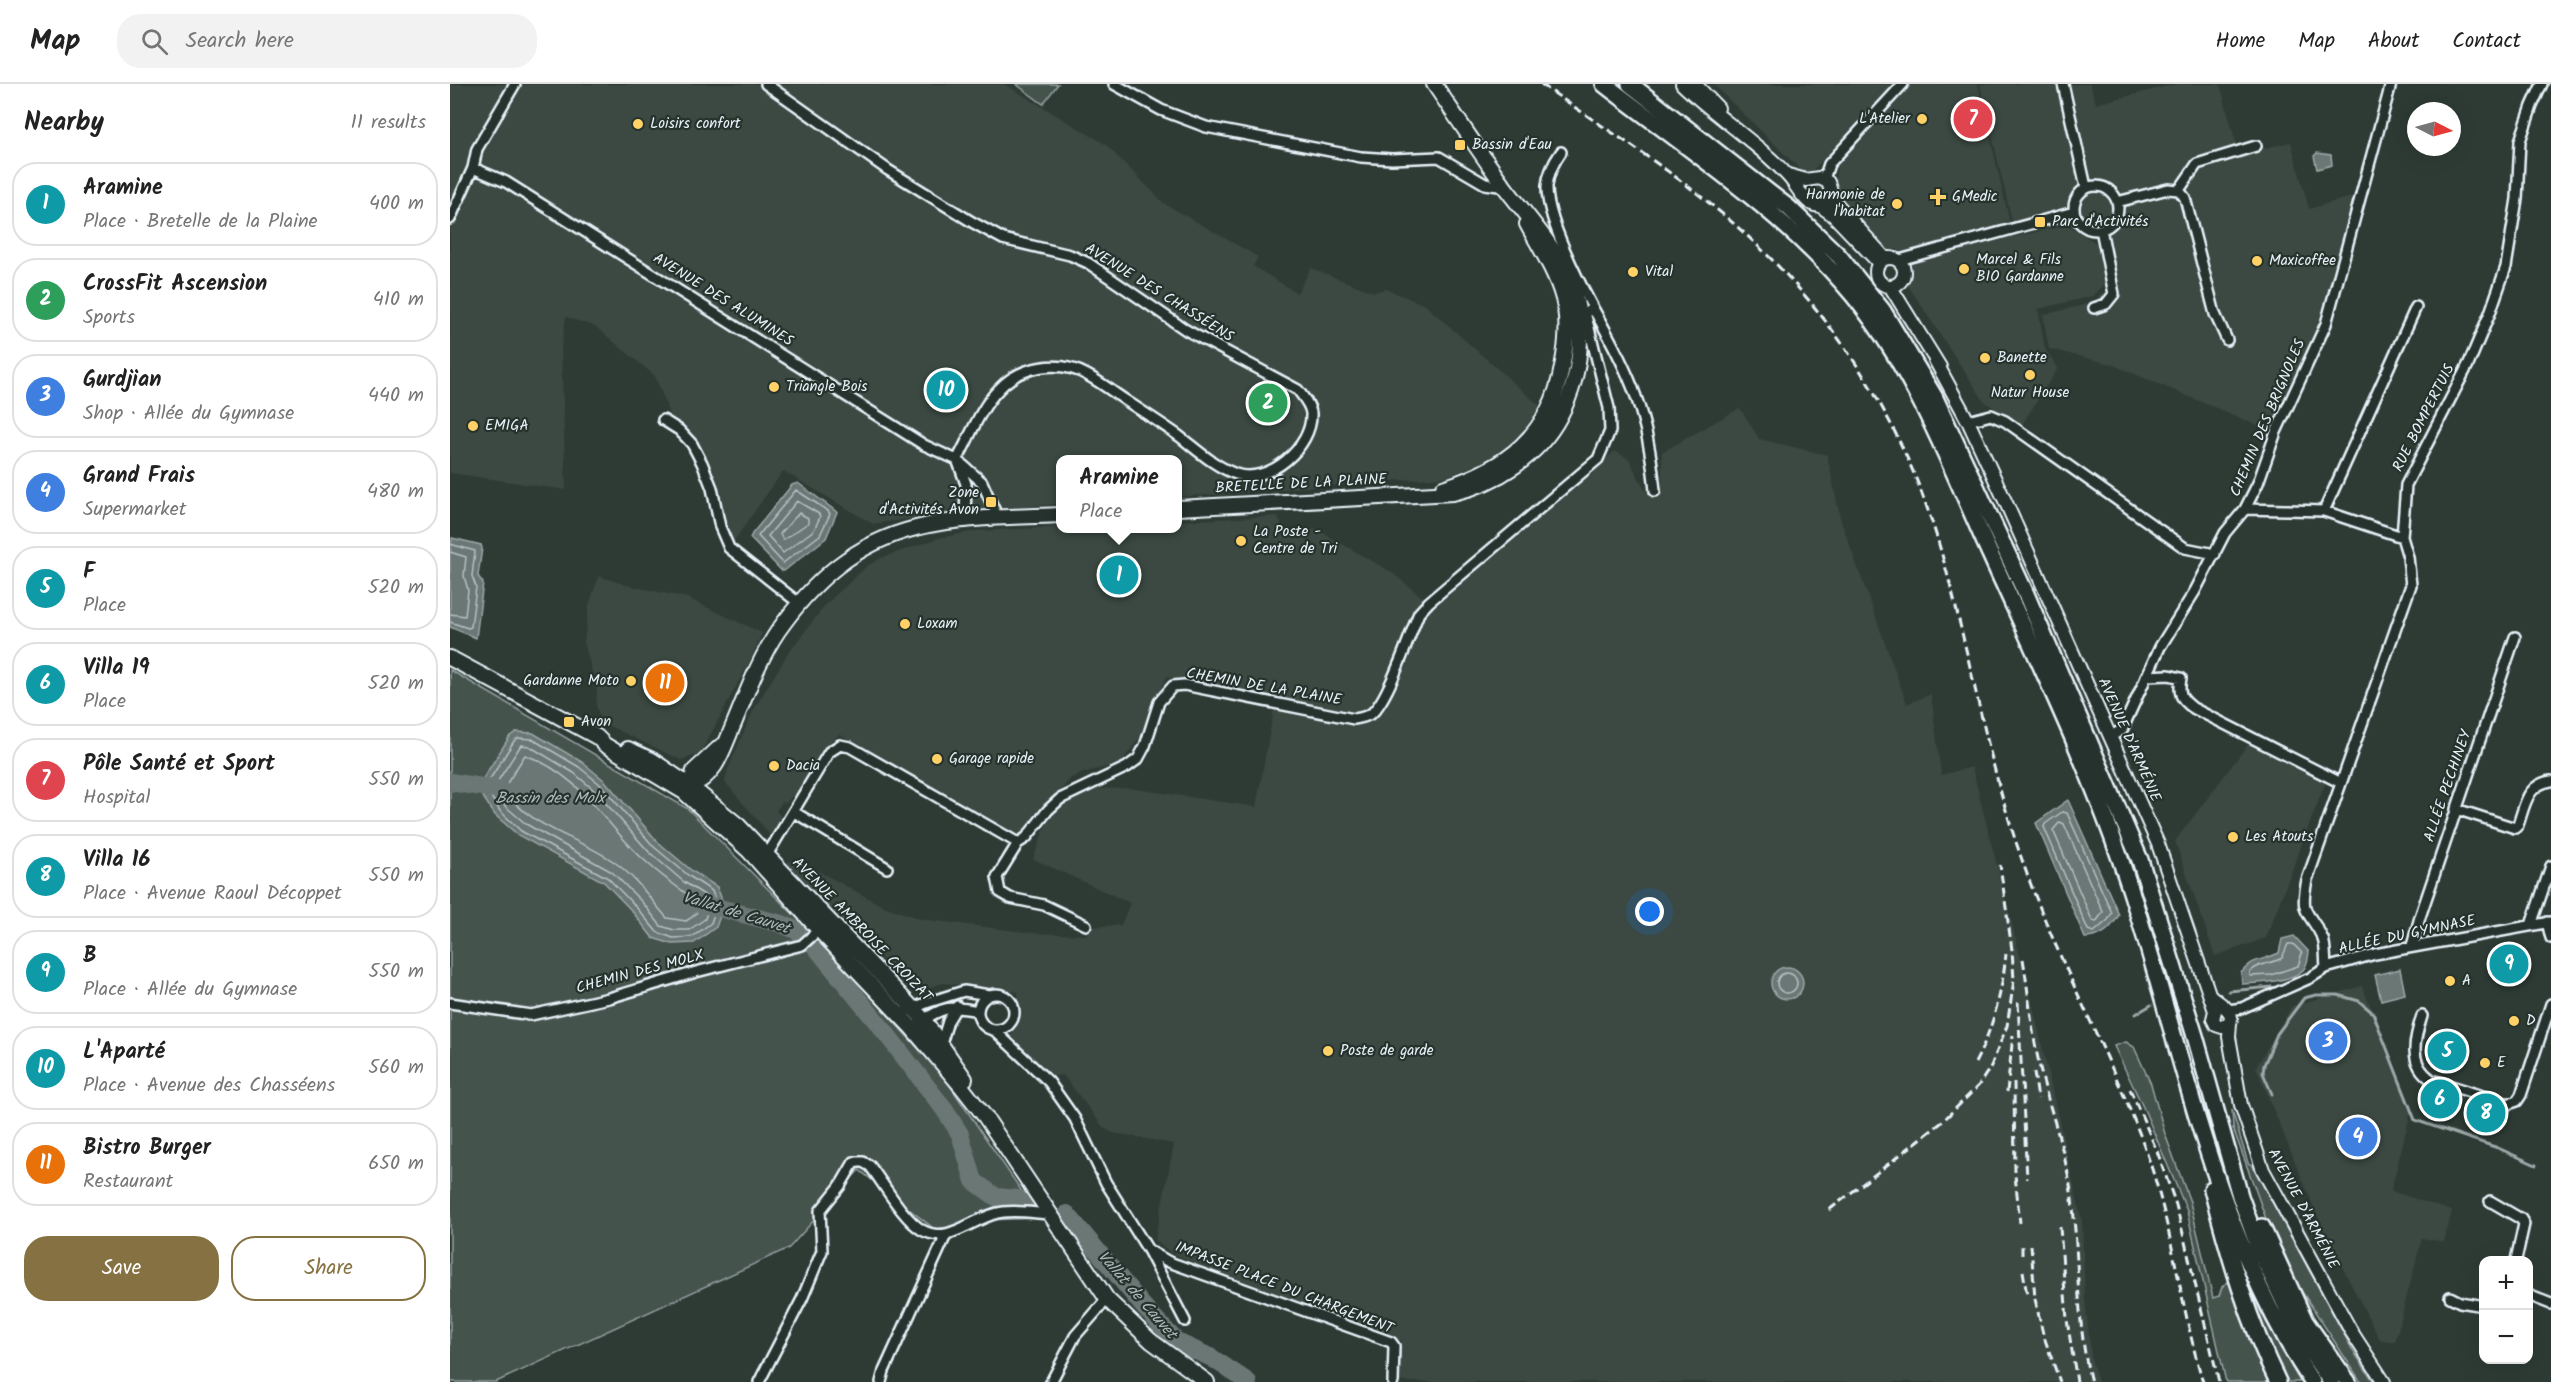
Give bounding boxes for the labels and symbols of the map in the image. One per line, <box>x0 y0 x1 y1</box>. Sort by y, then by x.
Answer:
pin: 7 <box>1954 96 1993 141</box>
north arrow <box>2407 102 2461 156</box>
place label: L'Atelier <box>1859 107 1911 131</box>
place label: Loisirs confort <box>650 112 741 136</box>
marker: L'Atelier <box>1915 112 1929 126</box>
marker: Loisirs confort <box>631 117 645 131</box>
place label: Bassin d'Eau <box>1472 133 1552 157</box>
marker: Bassin d'Eau <box>1453 138 1467 152</box>
place label: Harmonie de l'habitat <box>1806 183 1885 224</box>
place label: GMedic <box>1952 185 1998 209</box>
marker: GMedic <box>1929 188 1947 206</box>
marker: Harmonie de l'habitat <box>1890 197 1904 211</box>
place label: Parc d'Activités <box>2052 210 2149 234</box>
marker: Parc d'Activités <box>2033 215 2047 229</box>
street label: AVENUE DES CHASSÉENS <box>1080 237 1238 349</box>
street label: AVENUE DES ALUMINES <box>648 247 798 353</box>
place label: Marcel & Fils BIO Gardanne <box>1976 248 2064 289</box>
place label: Maxicoffee <box>2269 249 2336 273</box>
marker: Maxicoffee <box>2250 254 2264 268</box>
place label: Vital <box>1645 260 1673 284</box>
marker: Marcel & Fils BIO Gardanne <box>1957 262 1971 276</box>
marker: Vital <box>1626 265 1640 279</box>
street label: CHEMIN DES BRIGNOLES <box>2224 335 2312 501</box>
place label: Banette <box>1997 346 2047 370</box>
marker: Banette <box>1978 351 1992 365</box>
street label: RUE BOMPERTUIS <box>2386 360 2462 476</box>
pin: 10 <box>926 368 966 412</box>
marker: Natur House <box>2023 368 2037 382</box>
place label: Triangle Bois <box>786 375 868 399</box>
marker: Triangle Bois <box>767 380 781 394</box>
pin: 2 <box>1248 380 1288 426</box>
place label: Natur House <box>1991 381 2069 405</box>
place label: EMIGA <box>485 414 529 438</box>
marker: EMIGA <box>466 419 480 433</box>
street label: BRETELLE DE LA PLAINE <box>1215 467 1389 500</box>
place label: Zone d'Activités Avon <box>879 481 979 522</box>
marker: Zone d'Activités Avon <box>984 495 998 509</box>
place label: La Poste - Centre de Tri <box>1253 520 1339 561</box>
marker: La Poste - Centre de Tri <box>1234 534 1248 548</box>
pin: 1 <box>1100 552 1138 598</box>
place label: Loxam <box>917 612 957 636</box>
marker: Loxam <box>898 617 912 631</box>
pin: 11 <box>646 660 684 706</box>
street label: CHEMIN DE LA PLAINE <box>1184 662 1345 713</box>
place label: Gardanne Moto <box>523 669 619 693</box>
marker: Gardanne Moto <box>624 674 638 688</box>
street label: AVENUE D'ARMÉNIE <box>2091 674 2168 807</box>
place label: Avon <box>581 710 611 734</box>
marker: Avon <box>562 715 576 729</box>
street label: ALLÉE PECHINEY <box>2418 725 2479 845</box>
place label: Garage rapide <box>949 747 1034 771</box>
marker: Garage rapide <box>930 752 944 766</box>
place label: Dacia <box>786 754 820 778</box>
marker: Dacia <box>767 759 781 773</box>
water label: Bassin des Molx <box>495 786 607 811</box>
place label: Les Atouts <box>2245 825 2314 849</box>
marker: Les Atouts <box>2226 830 2240 844</box>
street label: AVENUE AMBROISE CROIZAT <box>786 852 939 1009</box>
water label: Vallat de Cauvet <box>680 885 795 942</box>
your location <box>1635 897 1664 926</box>
street label: ALLÉE DU GYMNASE <box>2336 909 2479 961</box>
pin: 9 <box>2490 942 2528 986</box>
street label: CHEMIN DES MOLX <box>573 943 707 1001</box>
place label: A <box>2462 969 2471 993</box>
marker: A <box>2443 974 2457 988</box>
place label: D <box>2526 1009 2536 1033</box>
marker: D <box>2507 1014 2521 1028</box>
pin: 3 <box>2308 1018 2348 1064</box>
pin: 5 <box>2428 1028 2466 1074</box>
place label: Poste de garde <box>1340 1039 1434 1063</box>
marker: Poste de garde <box>1321 1044 1335 1058</box>
place label: E <box>2497 1051 2507 1075</box>
marker: E <box>2478 1056 2492 1070</box>
pin: 6 <box>2420 1076 2460 1122</box>
pin: 8 <box>2466 1090 2506 1136</box>
pin: 4 <box>2338 1114 2378 1160</box>
street label: AVENUE D'ARMÉNIE <box>2261 1144 2346 1275</box>
street label: IMPASSE PLACE DU CHARGEMENT <box>1171 1235 1398 1341</box>
water label: Vallat de Cauvet <box>1091 1245 1185 1347</box>

